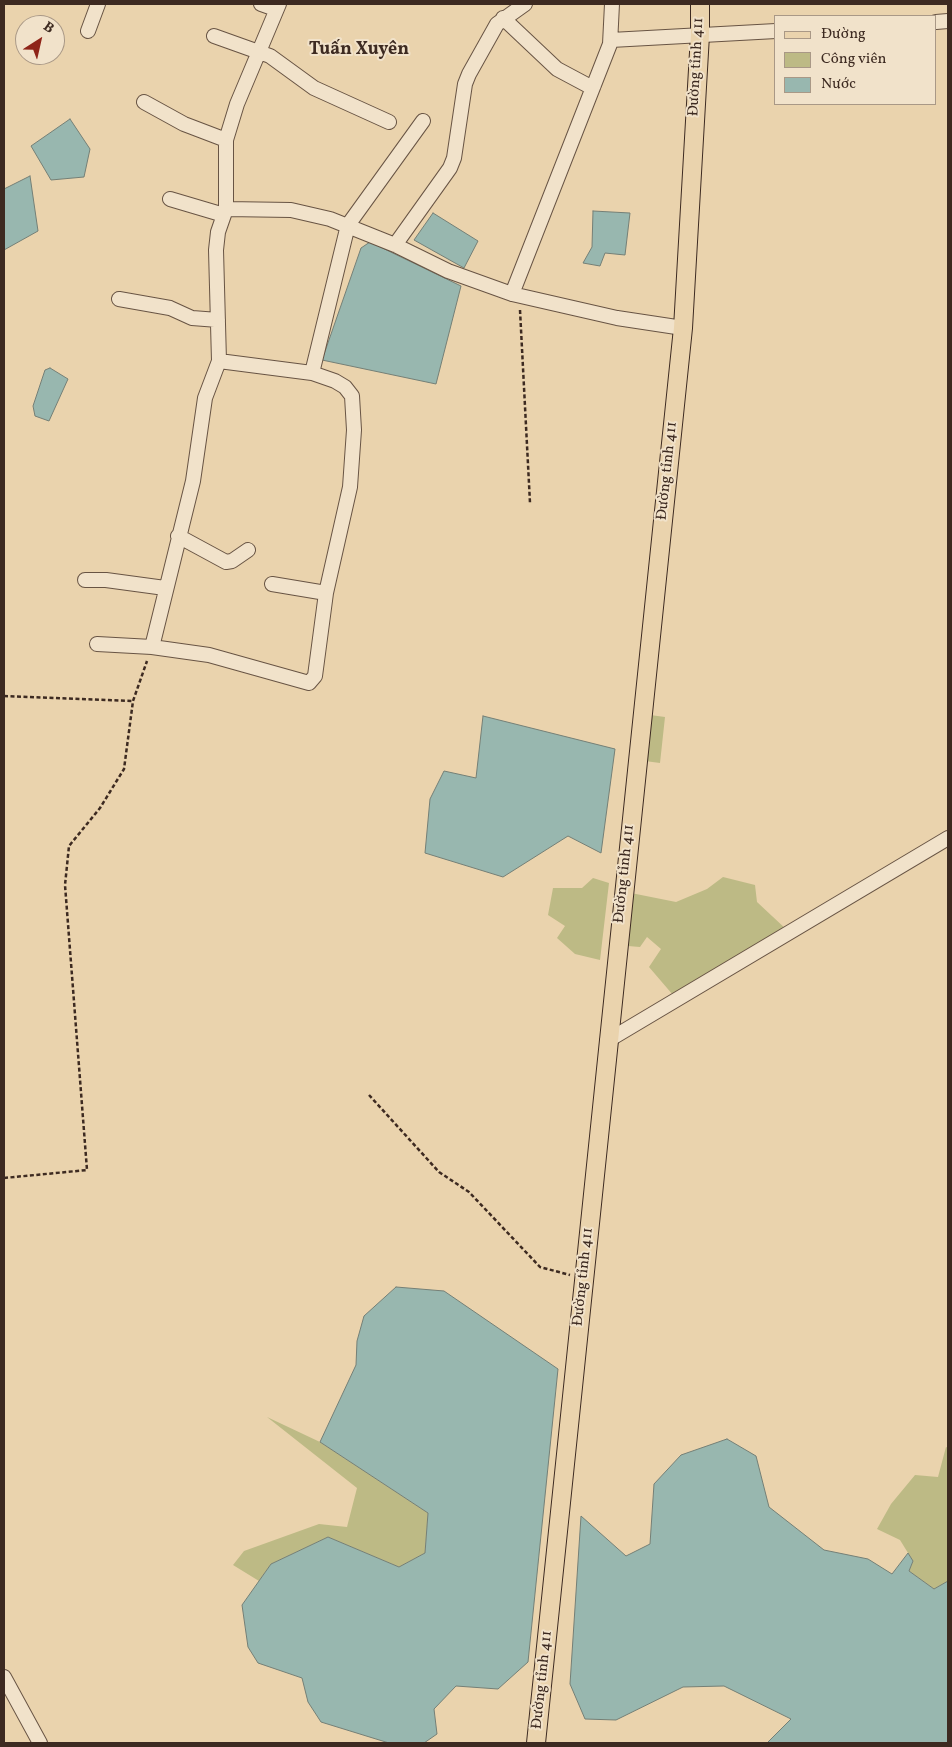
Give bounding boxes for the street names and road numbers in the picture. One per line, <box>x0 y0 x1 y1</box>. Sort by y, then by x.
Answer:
street label: Đường tỉnh 411 <box>685 17 709 117</box>
street label: Đường tỉnh 411 <box>654 421 682 521</box>
street label: Đường tỉnh 411 <box>611 824 639 924</box>
street label: Đường tỉnh 411 <box>570 1227 598 1327</box>
street label: Đường tỉnh 411 <box>529 1630 557 1730</box>

